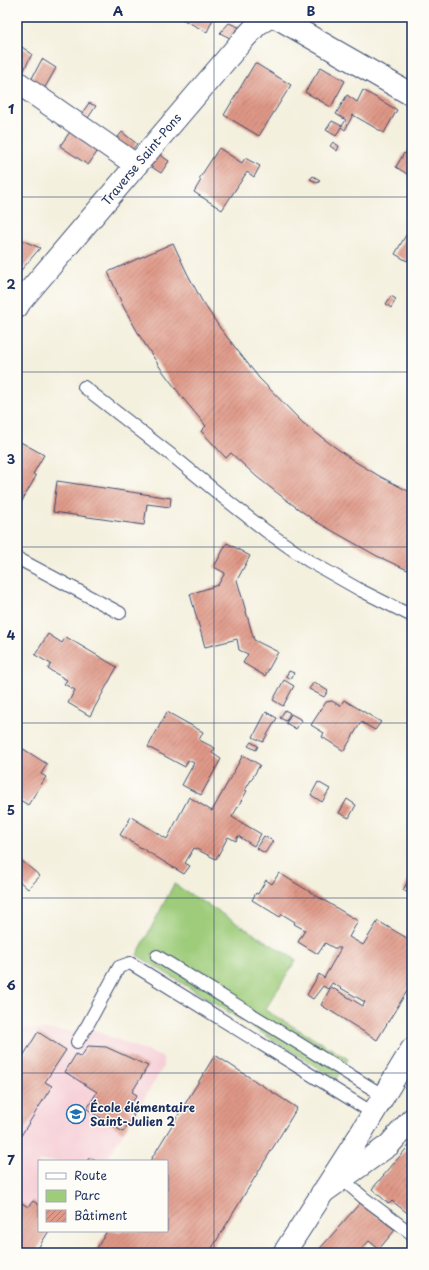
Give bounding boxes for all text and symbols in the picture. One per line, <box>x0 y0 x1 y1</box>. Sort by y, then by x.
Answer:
text: A <box>113 1 123 20</box>
text: B <box>307 1 316 20</box>
text: 1 <box>8 99 14 118</box>
street label: Traverse Saint-Pons <box>97 109 185 209</box>
text: 2 <box>6 274 16 293</box>
text: 3 <box>7 449 16 468</box>
text: 4 <box>7 625 16 644</box>
text: 5 <box>7 800 15 819</box>
text: 6 <box>6 975 16 994</box>
place label: École élémentaire Saint-Julien 2 <box>90 1098 195 1130</box>
school or university icon: École élémentaire Saint-Julien 2 <box>65 1103 87 1125</box>
text: 7 <box>7 1150 15 1169</box>
legend <box>38 1160 168 1232</box>
text: Route <box>74 1166 107 1184</box>
text: Parc <box>74 1186 100 1204</box>
text: Bâtiment <box>74 1206 127 1224</box>

